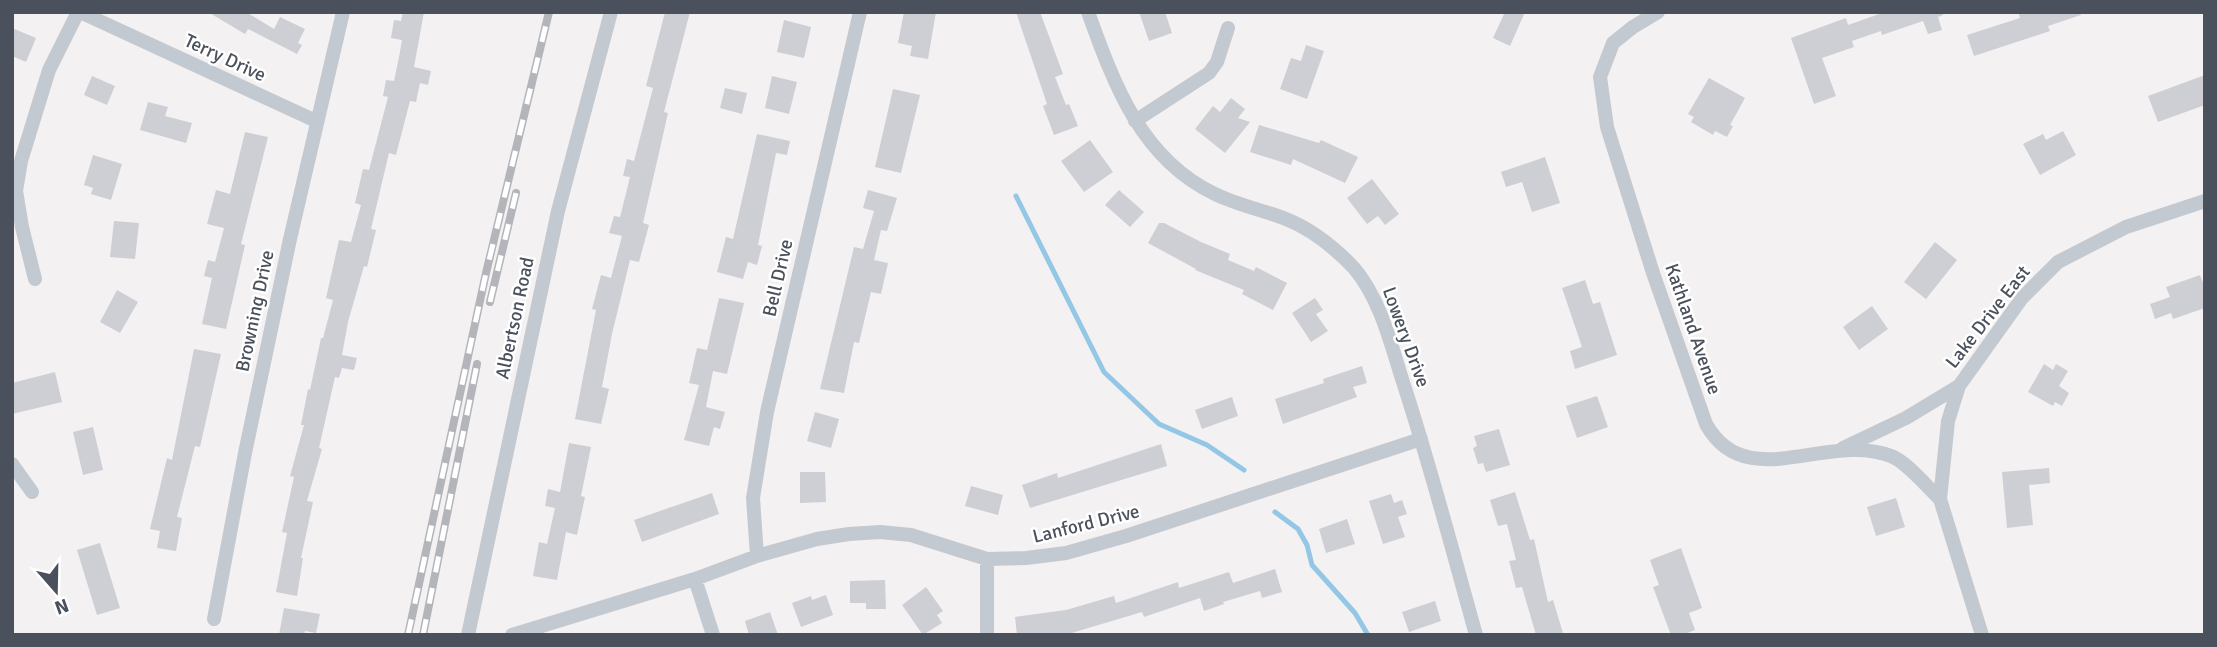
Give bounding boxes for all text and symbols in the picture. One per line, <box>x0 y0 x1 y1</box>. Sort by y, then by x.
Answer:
street label: Terry Drive <box>180 29 270 87</box>
street label: Bell Drive <box>757 237 799 319</box>
street label: Browning Drive <box>230 248 280 374</box>
street label: Albertson Road <box>490 255 540 381</box>
street label: Kathland Avenue <box>1659 260 1727 398</box>
street label: Lake Drive East <box>1940 260 2036 373</box>
street label: Lowery Drive <box>1377 283 1435 391</box>
street label: Lanford Drive <box>1030 499 1142 549</box>
north arrow <box>21 556 91 626</box>
text: N <box>51 592 72 620</box>

